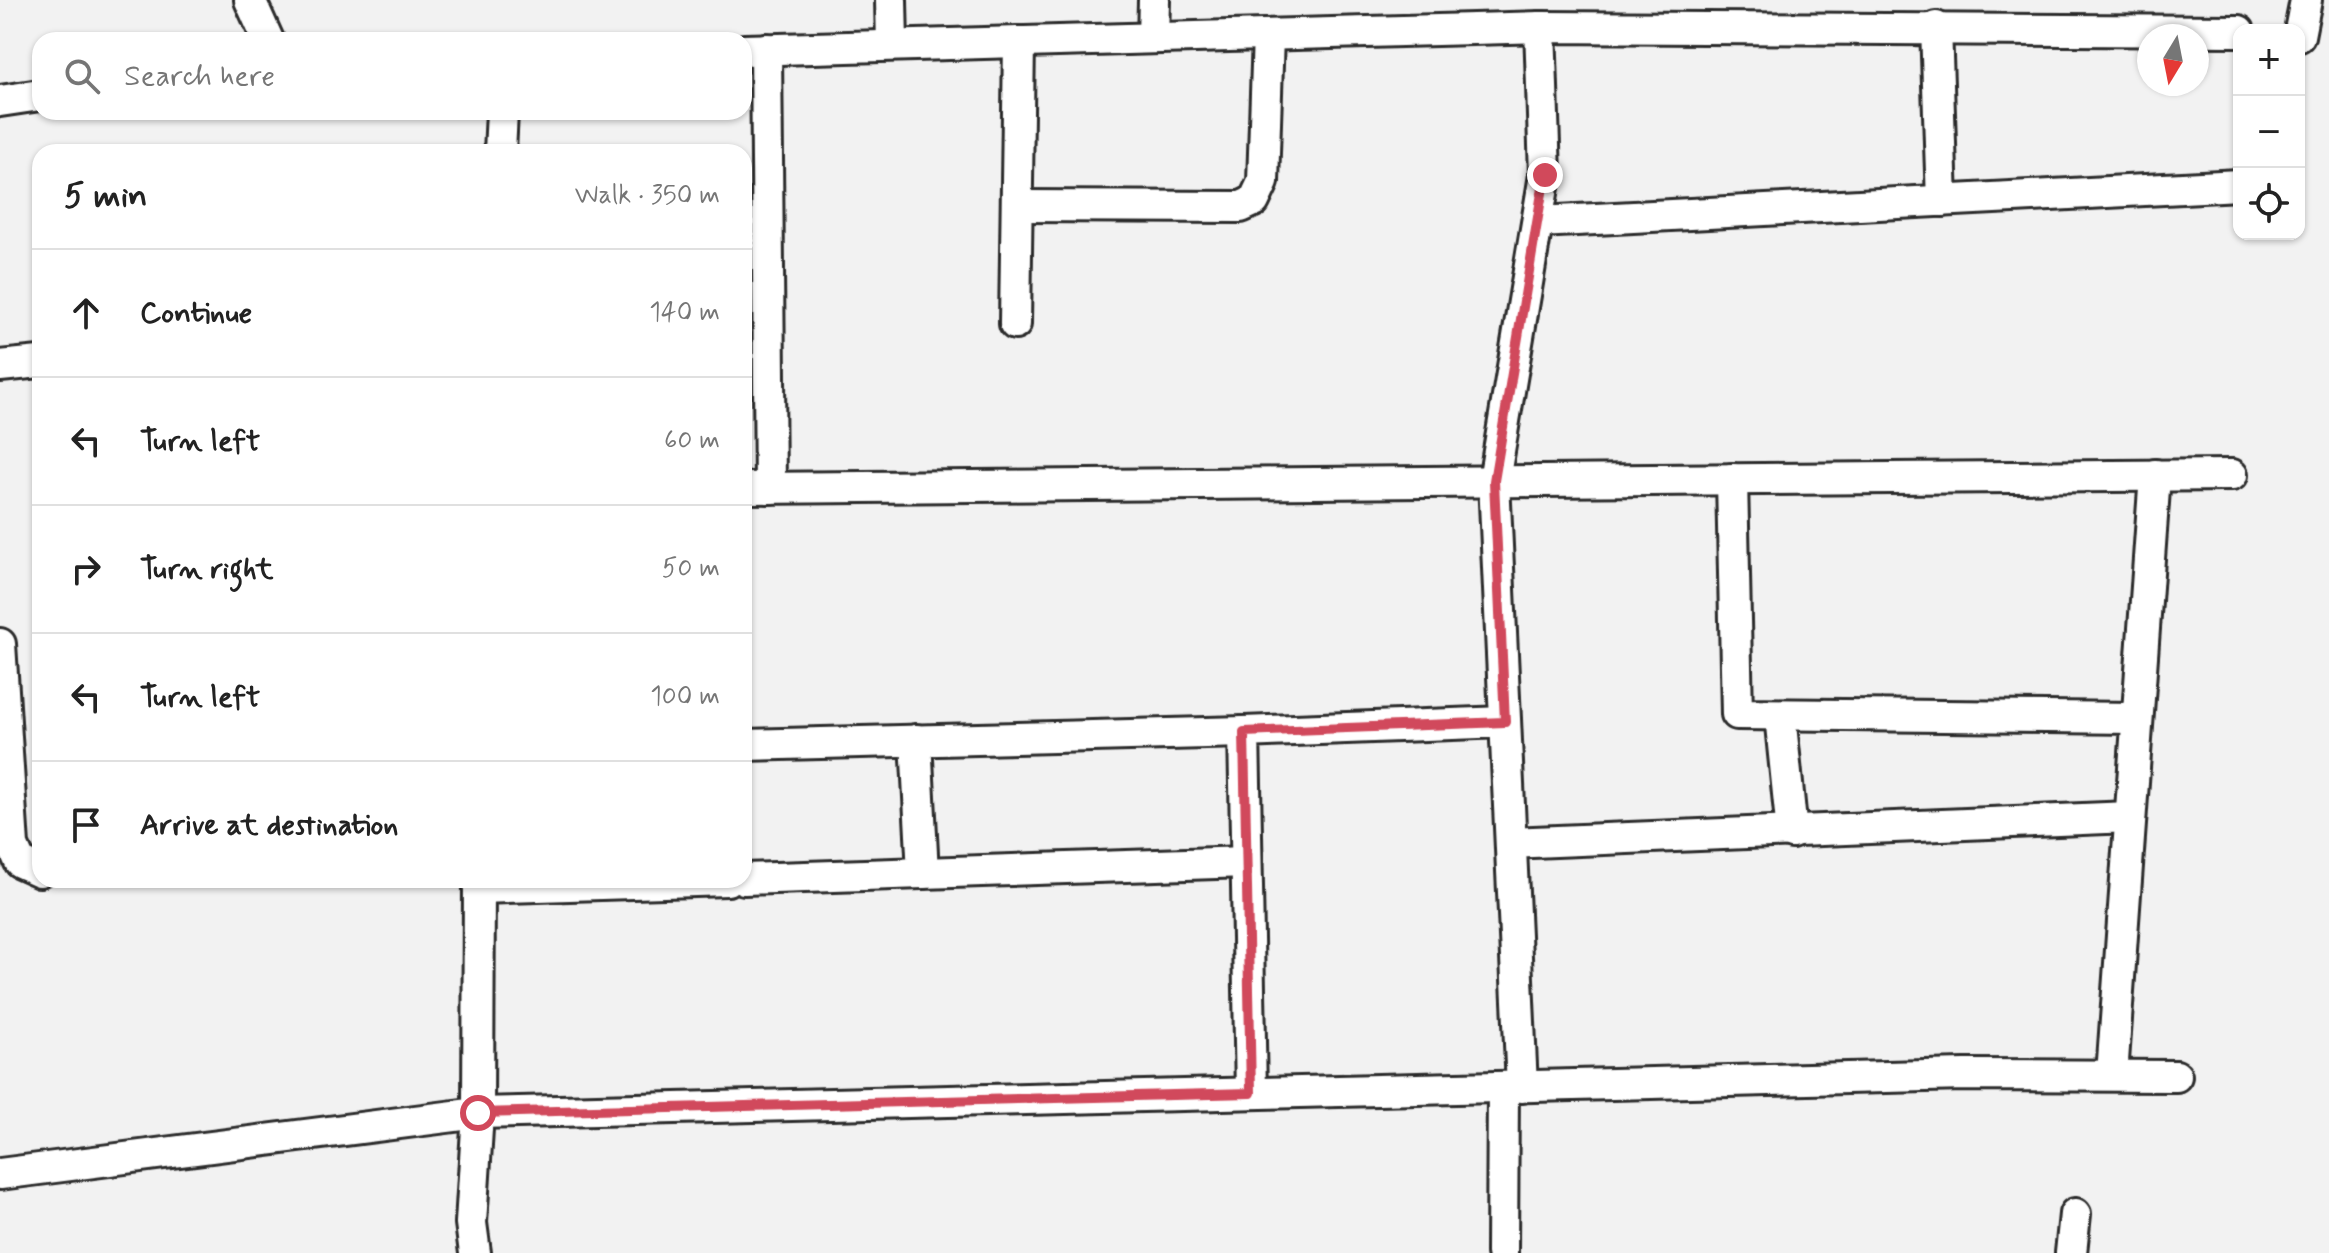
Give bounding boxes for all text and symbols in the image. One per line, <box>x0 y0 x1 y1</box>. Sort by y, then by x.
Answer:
north arrow <box>2137 24 2209 96</box>
map controls <box>2233 24 2305 240</box>
button: + <box>2233 24 2305 96</box>
search box <box>32 32 752 120</box>
icon: search <box>60 54 104 98</box>
text: Search here <box>124 57 275 96</box>
button: − <box>2233 96 2305 168</box>
route end <box>1527 157 1563 193</box>
button: locate <box>2233 168 2305 240</box>
text: 5 min <box>64 174 147 219</box>
text: Walk · 350 m <box>575 179 720 213</box>
icon: ahead <box>64 291 108 335</box>
text: Continue <box>140 294 252 333</box>
text: 140 m <box>649 296 720 330</box>
icon: left <box>64 419 108 463</box>
text: Turn left <box>140 422 260 461</box>
text: 60 m <box>664 424 720 458</box>
icon: right <box>64 547 108 591</box>
text: Turn right <box>140 550 273 589</box>
text: 50 m <box>662 552 720 586</box>
icon: left <box>64 675 108 719</box>
text: Turn left <box>140 678 260 717</box>
text: 100 m <box>650 680 720 714</box>
icon: arrive <box>64 803 108 847</box>
text: Arrive at destination <box>140 806 398 845</box>
route start <box>460 1095 496 1131</box>

